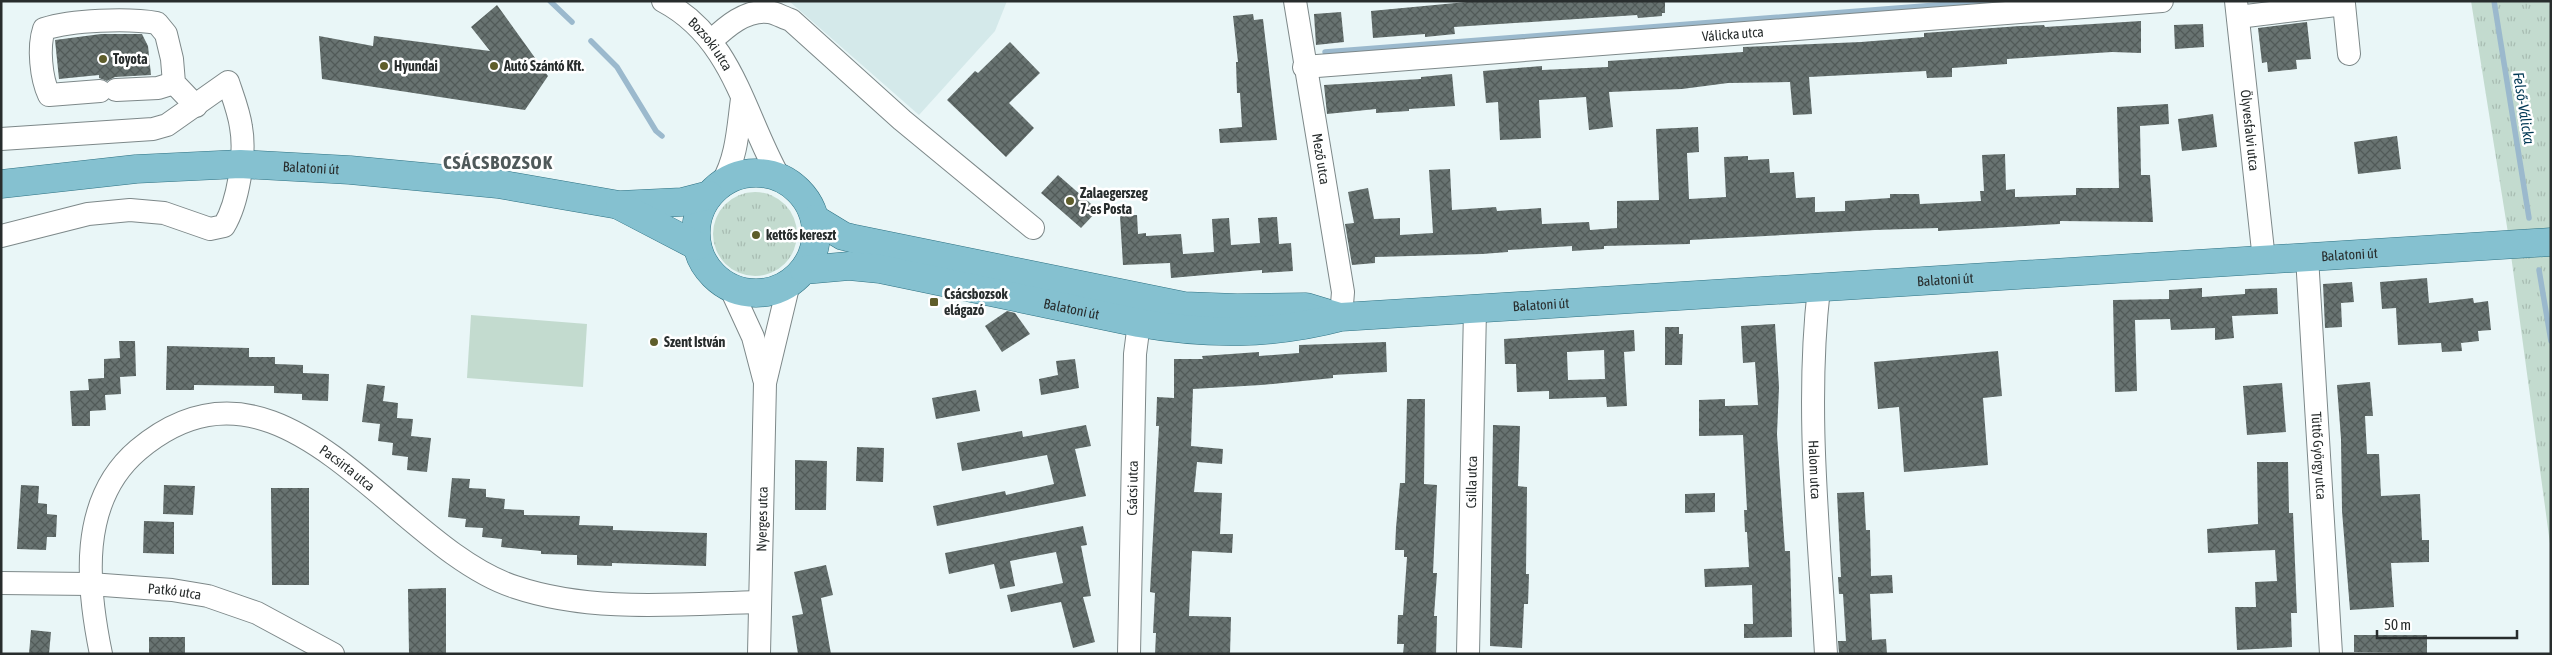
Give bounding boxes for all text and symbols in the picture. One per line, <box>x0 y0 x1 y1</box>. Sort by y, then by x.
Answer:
street label: Bozsoki utca <box>685 14 736 73</box>
street label: Válicka utca <box>1701 24 1764 44</box>
place label: Toyota <box>113 51 148 67</box>
marker: Toyota <box>97 53 109 65</box>
place label: Hyundai <box>394 58 438 74</box>
place label: Autó Szántó Kft. <box>503 58 584 74</box>
marker: Hyundai <box>378 60 390 72</box>
marker: Autó Szántó Kft. <box>488 60 500 72</box>
water label: Felső-Válicka <box>2510 71 2538 145</box>
street label: Ölyvesfalvi utca <box>2238 89 2262 172</box>
street label: Mező utca <box>1309 132 1333 186</box>
district label: CSÁCSBOZSOK <box>443 151 553 173</box>
street label: Balatoni út <box>282 158 340 177</box>
place label: Zalaegerszeg 7-es Posta <box>1080 185 1149 217</box>
marker: Zalaegerszeg 7-es Posta <box>1064 195 1076 207</box>
place label: kettős kereszt <box>766 227 836 243</box>
marker: kettős kereszt <box>750 229 762 241</box>
street label: Balatoni út <box>2321 245 2378 264</box>
street label: Balatoni út <box>1916 270 1974 289</box>
place label: Csácsbozsok elágazó <box>944 286 1009 318</box>
street label: Balatoni út <box>1042 295 1101 323</box>
street label: Balatoni út <box>1512 295 1570 314</box>
marker: Csácsbozsok elágazó <box>928 296 940 308</box>
place label: Szent István <box>664 334 726 350</box>
marker: Szent István <box>648 336 660 348</box>
street label: Tüttő György utca <box>2308 411 2330 500</box>
street label: Halom utca <box>1806 440 1824 500</box>
street label: Pacsirta utca <box>317 442 378 494</box>
street label: Csilla utca <box>1463 456 1480 509</box>
street label: Csácsi utca <box>1124 460 1141 516</box>
street label: Nyerges utca <box>753 486 771 552</box>
street label: Patkó utca <box>147 580 203 603</box>
scale bar <box>2377 608 2517 640</box>
text: 50 m <box>2384 616 2411 633</box>

